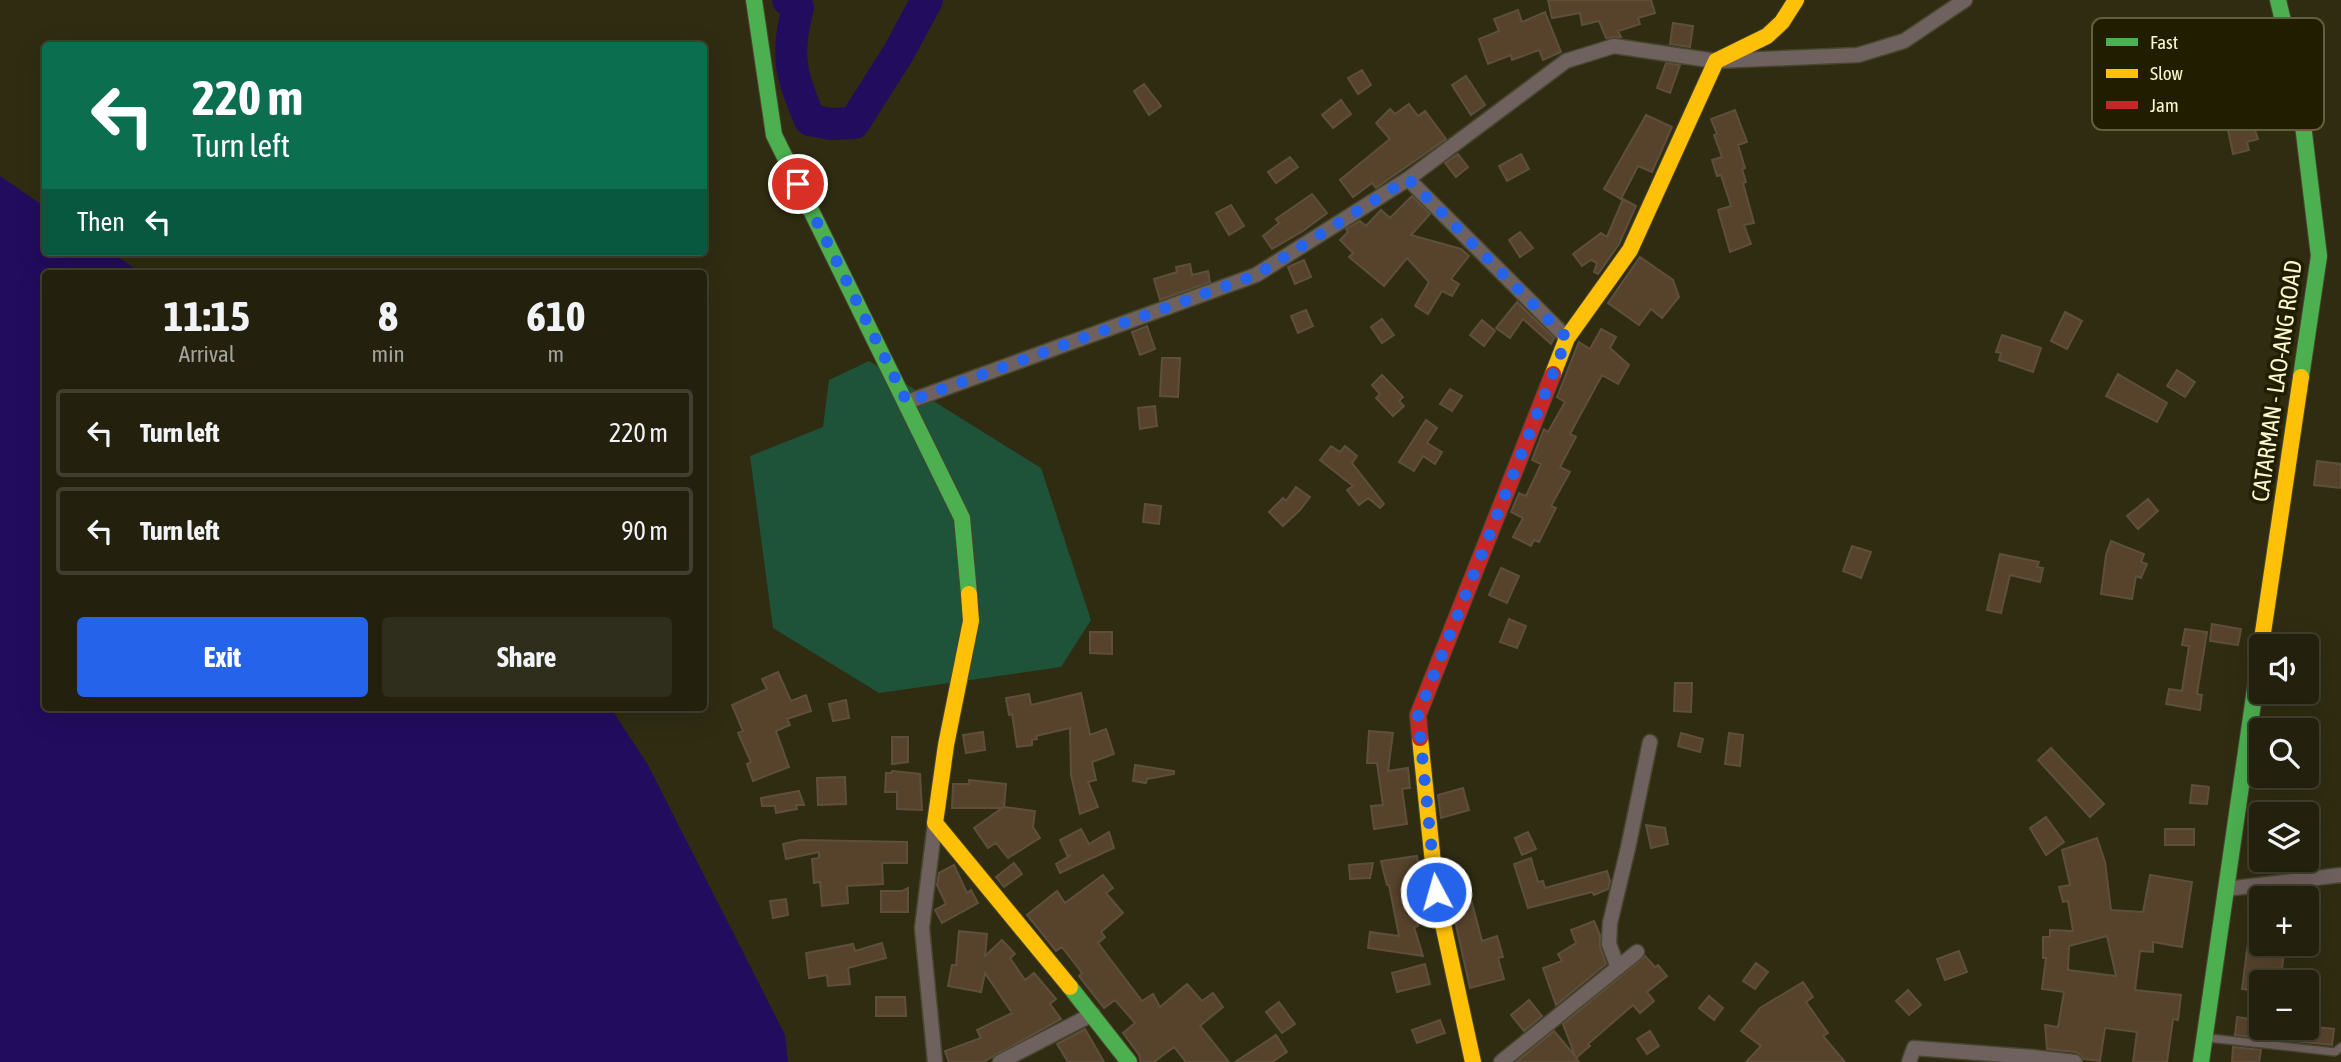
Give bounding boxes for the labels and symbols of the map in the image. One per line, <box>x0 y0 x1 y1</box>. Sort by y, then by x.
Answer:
legend <box>2092 18 2324 130</box>
text: Fast <box>2150 31 2178 53</box>
text: Slow <box>2150 62 2184 84</box>
text: Jam <box>2150 94 2179 116</box>
pin <box>768 154 828 214</box>
street label: CATARMAN - LAO-ANG ROAD <box>2246 258 2307 503</box>
position arrow <box>1399 855 1473 929</box>

